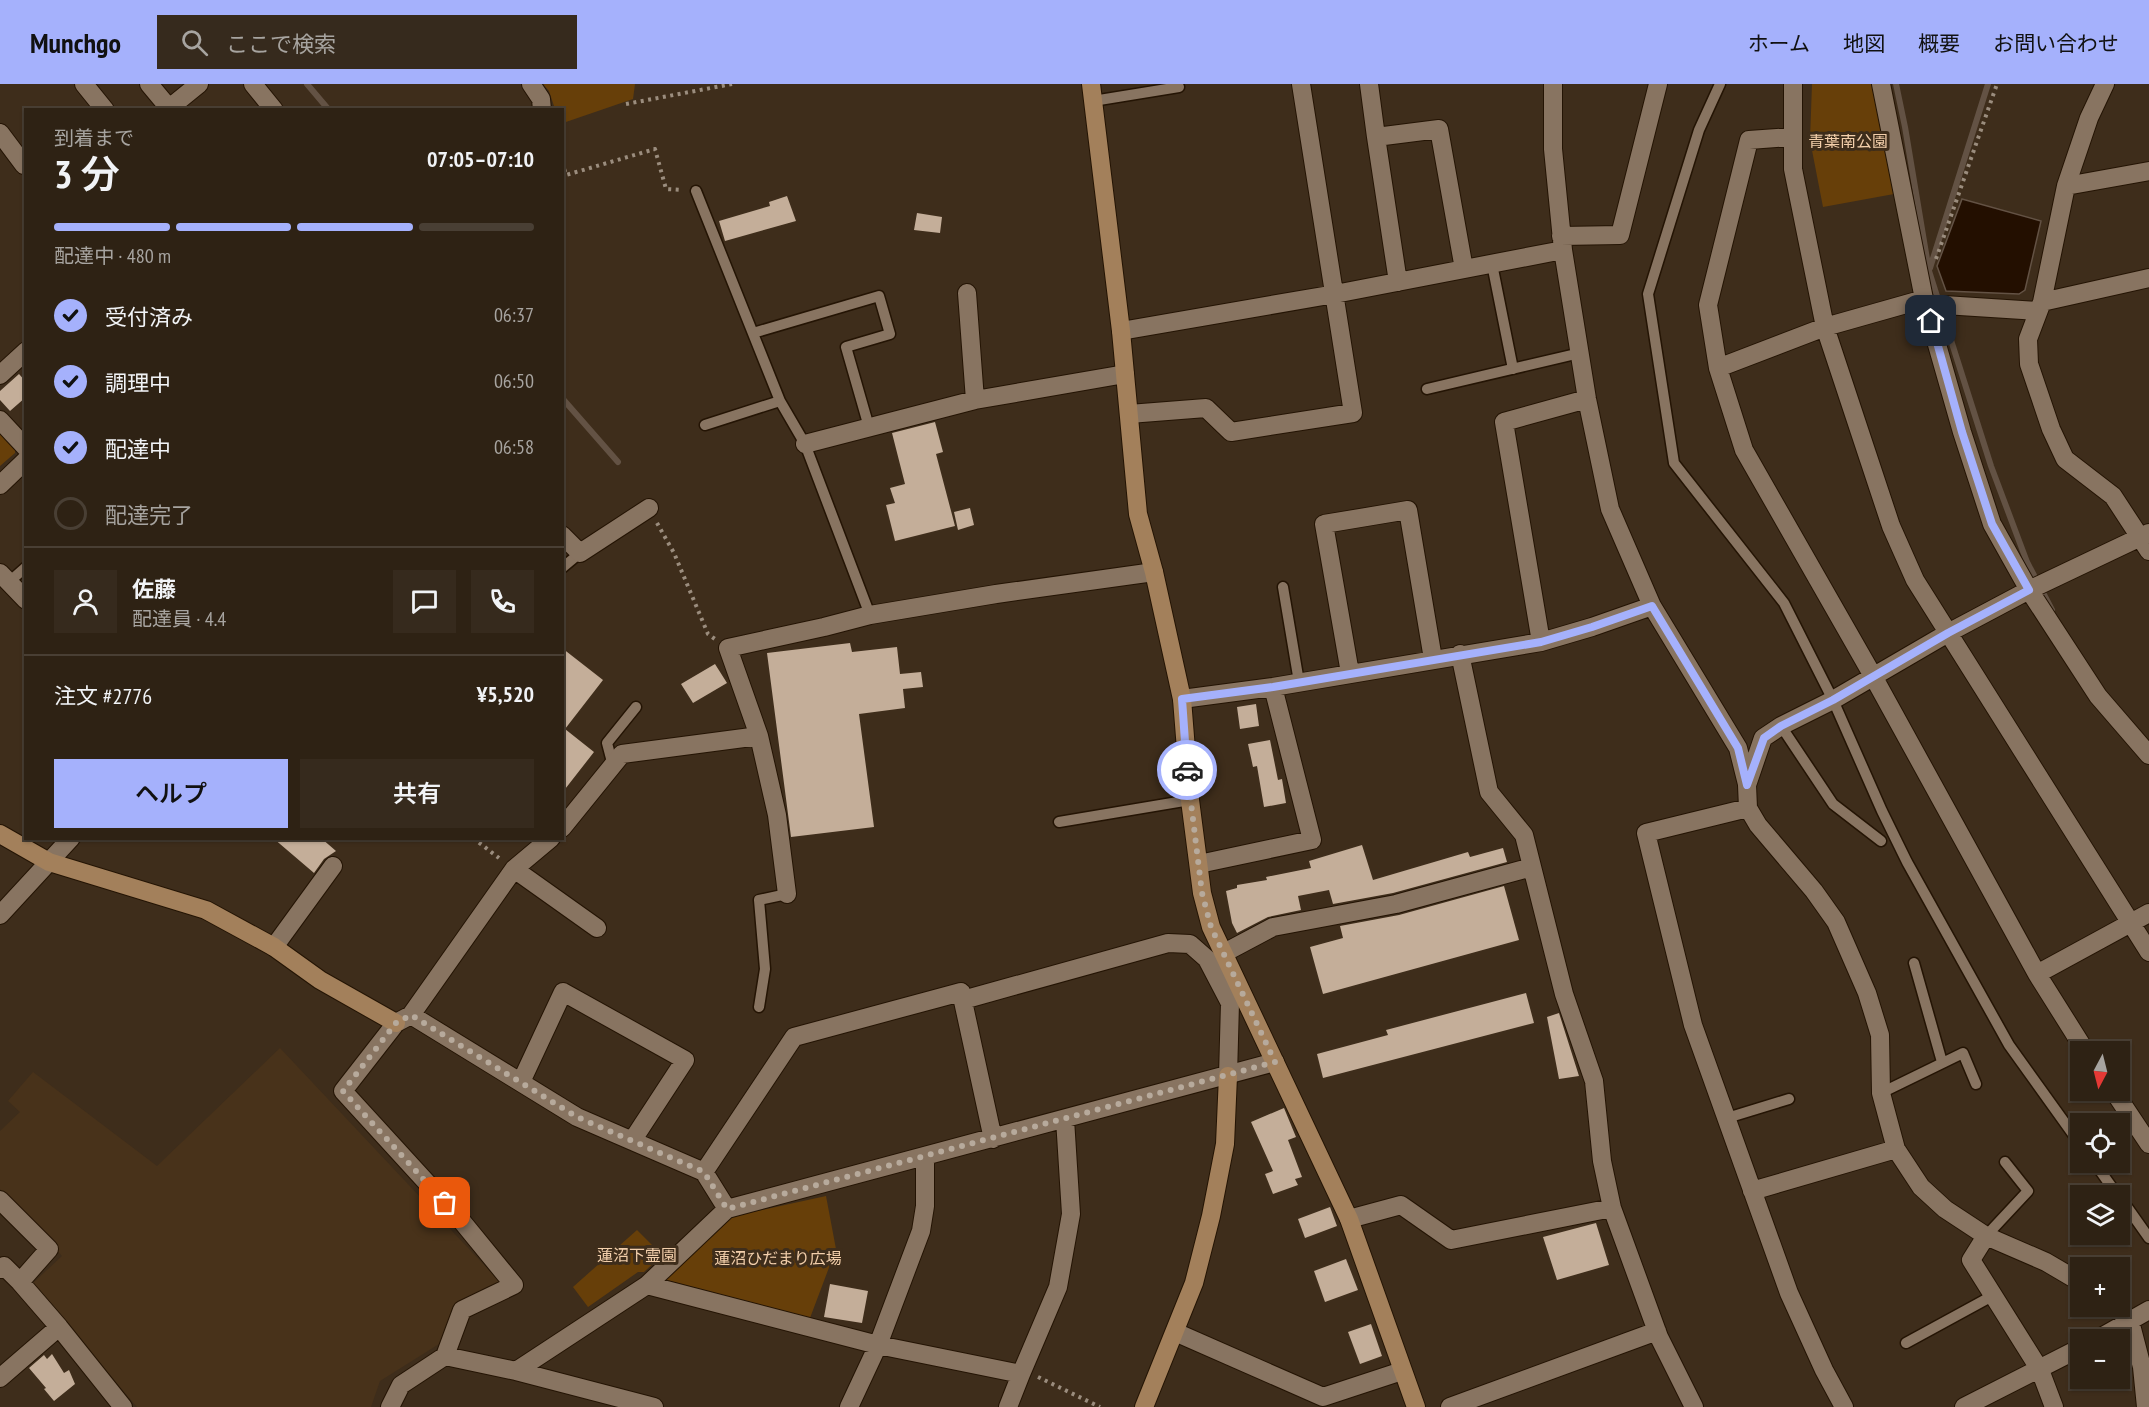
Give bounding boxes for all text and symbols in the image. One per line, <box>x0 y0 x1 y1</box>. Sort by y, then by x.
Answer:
search box <box>157 15 577 69</box>
text: Munchgo <box>30 24 121 61</box>
icon: search <box>178 26 211 59</box>
text: ここで検索 <box>226 30 336 58</box>
text: ホーム <box>1748 30 1810 57</box>
text: 地図 <box>1843 30 1885 57</box>
text: 概要 <box>1918 30 1960 57</box>
text: お問い合わせ <box>1993 30 2119 57</box>
text: 到着まで <box>54 125 134 151</box>
park label: 青葉南公園 <box>1808 131 1888 151</box>
text: 07:05–07:10 <box>427 145 534 173</box>
text: 3 分 <box>54 148 120 199</box>
text: 配達中 · 480 m <box>54 243 171 269</box>
pin <box>1905 295 1956 346</box>
icon: check <box>54 299 87 332</box>
text: 06:37 <box>494 302 534 328</box>
text: 受付済み <box>105 303 193 331</box>
icon: home <box>1914 304 1947 337</box>
icon: check <box>54 365 87 398</box>
text: 06:50 <box>494 368 534 394</box>
text: 調理中 <box>105 369 171 397</box>
icon: check <box>54 431 87 464</box>
text: 06:58 <box>494 434 534 460</box>
text: 配達中 <box>105 435 171 463</box>
text: 配達完了 <box>105 501 193 529</box>
button: person <box>54 570 117 633</box>
button: chat <box>393 570 456 633</box>
button: phone <box>471 570 534 633</box>
text: 佐藤 <box>132 575 176 603</box>
text: 配達員 · 4.4 <box>132 606 226 632</box>
text: ¥5,520 <box>477 680 534 708</box>
text: 注文 #2776 <box>54 682 152 710</box>
courier <box>1157 740 1217 800</box>
icon: car <box>1171 754 1204 787</box>
button: ヘルプ <box>54 759 288 828</box>
button: 共有 <box>300 759 534 828</box>
north arrow <box>2070 1041 2130 1101</box>
map controls <box>2070 1041 2130 1389</box>
button: locate <box>2070 1113 2130 1173</box>
pin <box>419 1177 470 1228</box>
button: layers <box>2070 1185 2130 1245</box>
icon: bag <box>428 1186 461 1219</box>
park label: 蓮沼下霊園 <box>597 1245 677 1265</box>
park label: 蓮沼ひだまり広場 <box>714 1248 842 1268</box>
button: + <box>2070 1257 2130 1317</box>
button: − <box>2070 1329 2130 1389</box>

